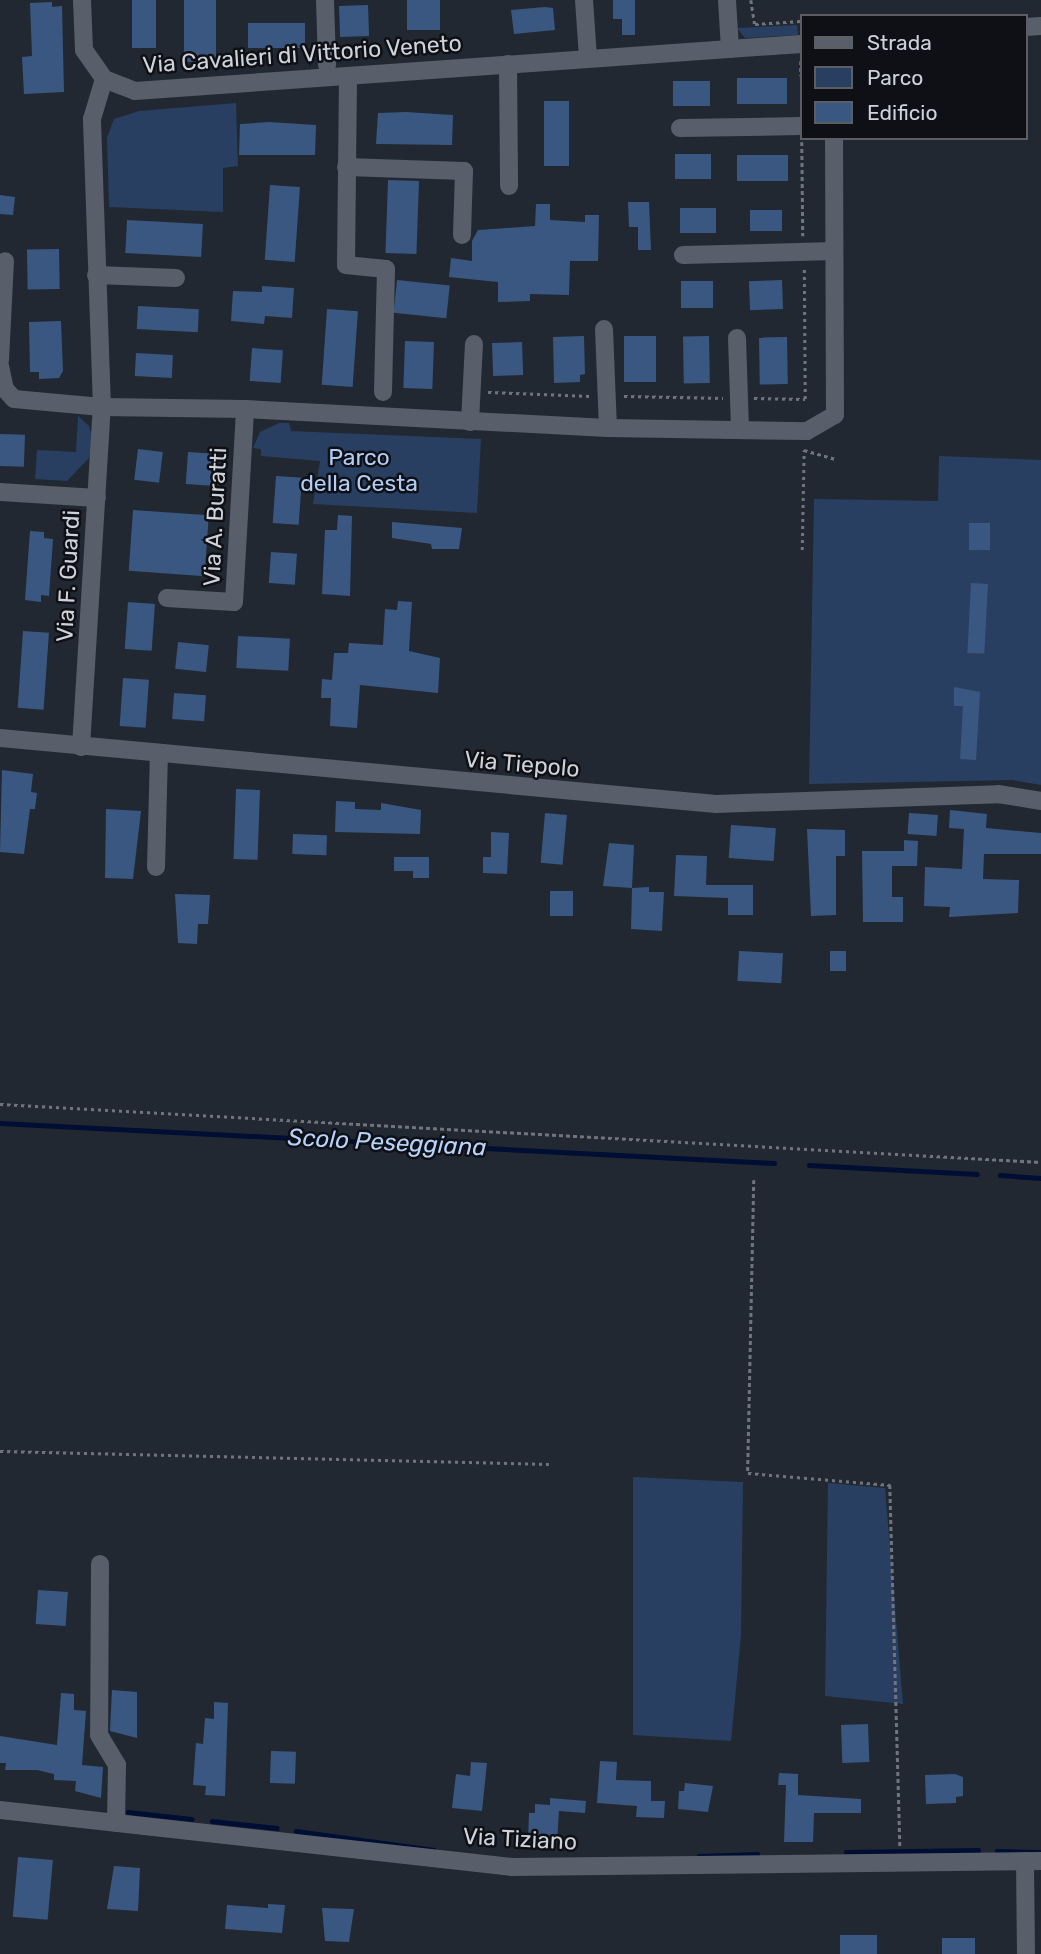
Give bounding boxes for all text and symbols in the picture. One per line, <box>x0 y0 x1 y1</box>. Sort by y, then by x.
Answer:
legend <box>800 14 1027 140</box>
street label: Via Cavalieri di Vittorio Veneto <box>141 29 463 79</box>
text: Strada <box>867 30 932 55</box>
text: Parco <box>867 65 923 90</box>
text: Edificio <box>867 100 937 125</box>
park label: Parco della Cesta <box>300 443 418 497</box>
street label: Via A. Buratti <box>198 447 232 587</box>
street label: Via F. Guardi <box>51 509 85 643</box>
street label: Via Tiepolo <box>463 745 581 783</box>
water label: Scolo Peseggiana <box>287 1123 487 1163</box>
street label: Via Tiziano <box>462 1822 578 1856</box>

